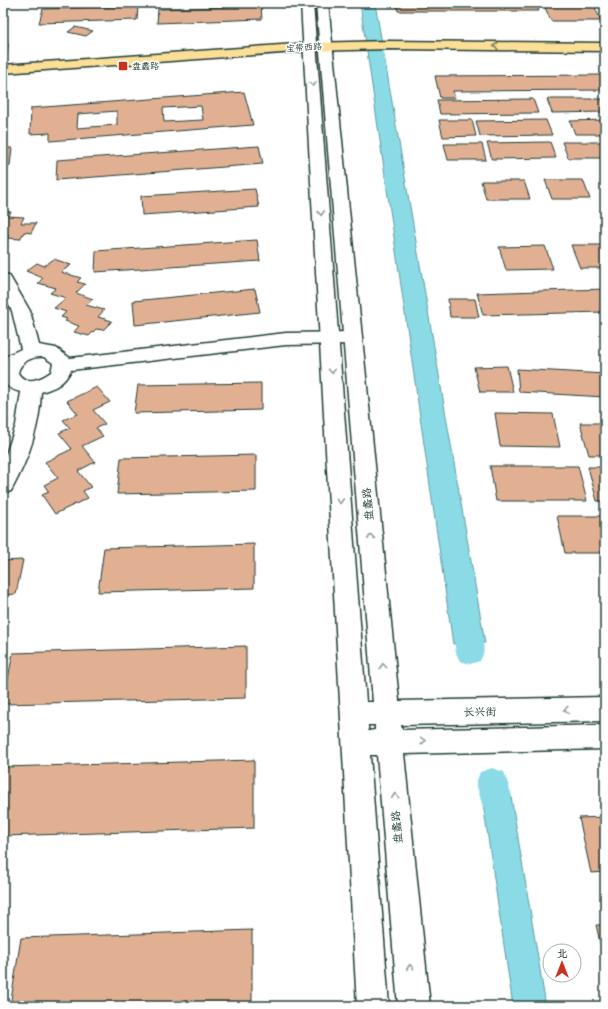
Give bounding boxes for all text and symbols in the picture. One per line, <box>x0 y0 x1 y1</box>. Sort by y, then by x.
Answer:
street label: 宝带西路 <box>286 41 322 55</box>
one-way arrow <box>493 42 499 50</box>
marker: 盘蠡路 <box>117 60 129 72</box>
place label: 盘蠡路 <box>132 61 159 72</box>
one-way arrow <box>308 81 317 87</box>
one-way arrow <box>317 210 326 217</box>
one-way arrow <box>327 368 336 374</box>
street label: 盘蠡路 <box>360 487 376 521</box>
one-way arrow <box>336 498 345 504</box>
one-way arrow <box>367 534 376 540</box>
one-way arrow <box>379 663 388 669</box>
street label: 长兴街 <box>463 705 498 719</box>
one-way arrow <box>563 705 569 714</box>
one-way arrow <box>420 737 426 745</box>
one-way arrow <box>390 793 399 799</box>
street label: 盘蠡路 <box>389 810 405 844</box>
north arrow <box>542 943 582 983</box>
text: 北 <box>557 947 568 960</box>
one-way arrow <box>406 964 415 970</box>

